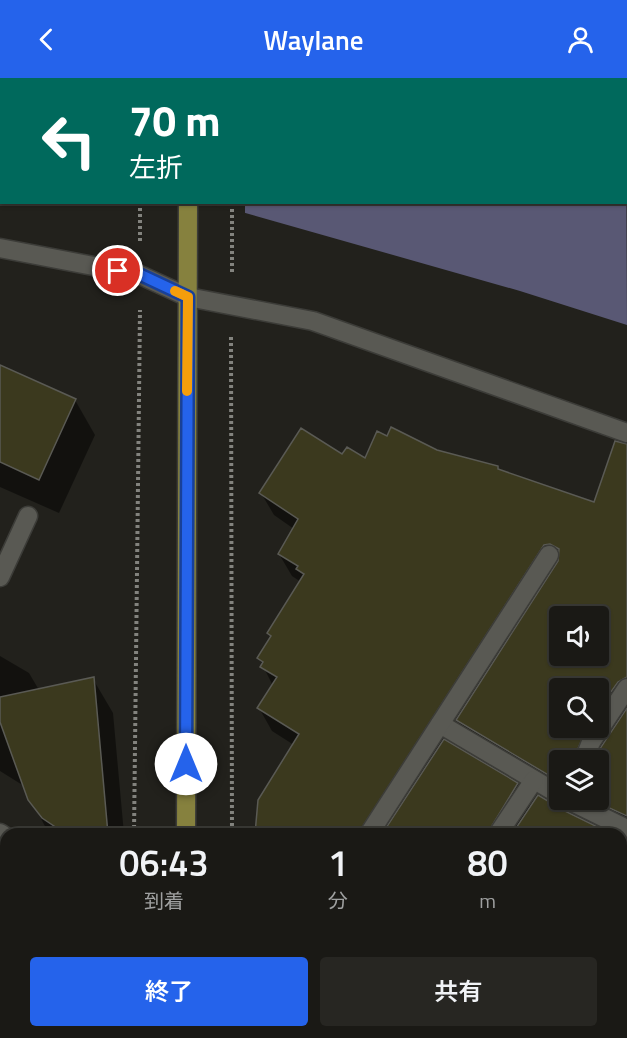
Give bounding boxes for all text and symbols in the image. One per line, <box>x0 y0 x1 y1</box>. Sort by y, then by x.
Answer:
text: Waylane <box>264 19 363 60</box>
icon: back <box>30 23 63 56</box>
icon: person <box>564 23 597 56</box>
text: 70 m <box>129 88 221 152</box>
icon: left <box>30 102 108 180</box>
text: 左折 <box>129 146 183 187</box>
pin <box>92 245 143 296</box>
icon: arrive <box>101 254 134 287</box>
map controls <box>549 606 609 810</box>
button: sound <box>549 606 609 666</box>
button: search <box>549 678 609 738</box>
position arrow <box>154 732 218 796</box>
button: layers <box>549 750 609 810</box>
text: 06:43 <box>119 835 209 890</box>
text: 1 <box>328 835 348 890</box>
text: 80 <box>467 835 508 890</box>
text: 到着 <box>144 885 184 916</box>
text: 分 <box>328 885 348 916</box>
text: m <box>479 885 496 916</box>
button: 終了 <box>30 957 308 1026</box>
button: 共有 <box>320 957 597 1026</box>

